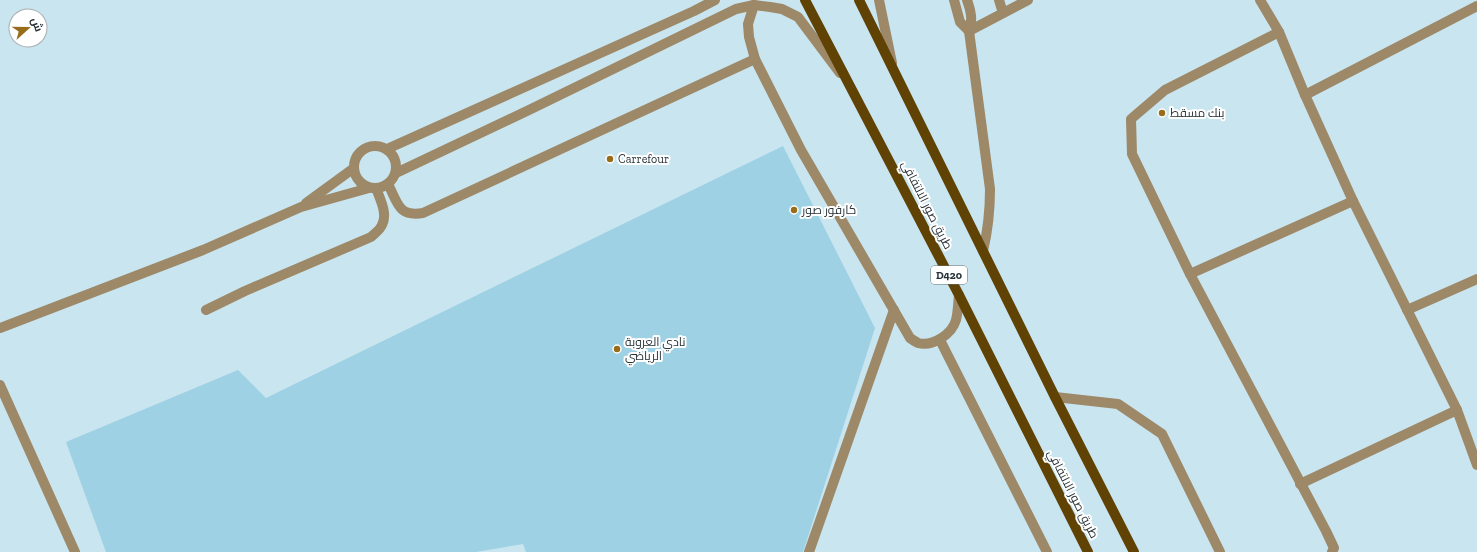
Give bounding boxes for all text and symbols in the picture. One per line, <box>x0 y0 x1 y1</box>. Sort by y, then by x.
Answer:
north arrow <box>8 8 48 48</box>
text: ش <box>28 16 45 34</box>
place label: بنك مسقط <box>1170 106 1225 120</box>
marker: بنك مسقط <box>1157 108 1167 118</box>
place label: Carrefour <box>618 152 669 166</box>
marker: Carrefour <box>605 154 615 164</box>
street label: طريق صور الالتفافي <box>896 158 955 253</box>
place label: كارفور صور <box>801 203 856 217</box>
marker: كارفور صور <box>789 205 799 215</box>
road number: D420 <box>931 266 967 284</box>
place label: نادي العروبة الرياضي <box>625 335 685 366</box>
marker: نادي العروبة الرياضي <box>612 344 622 354</box>
street label: طريق صور الالتفافي <box>1042 447 1101 542</box>

